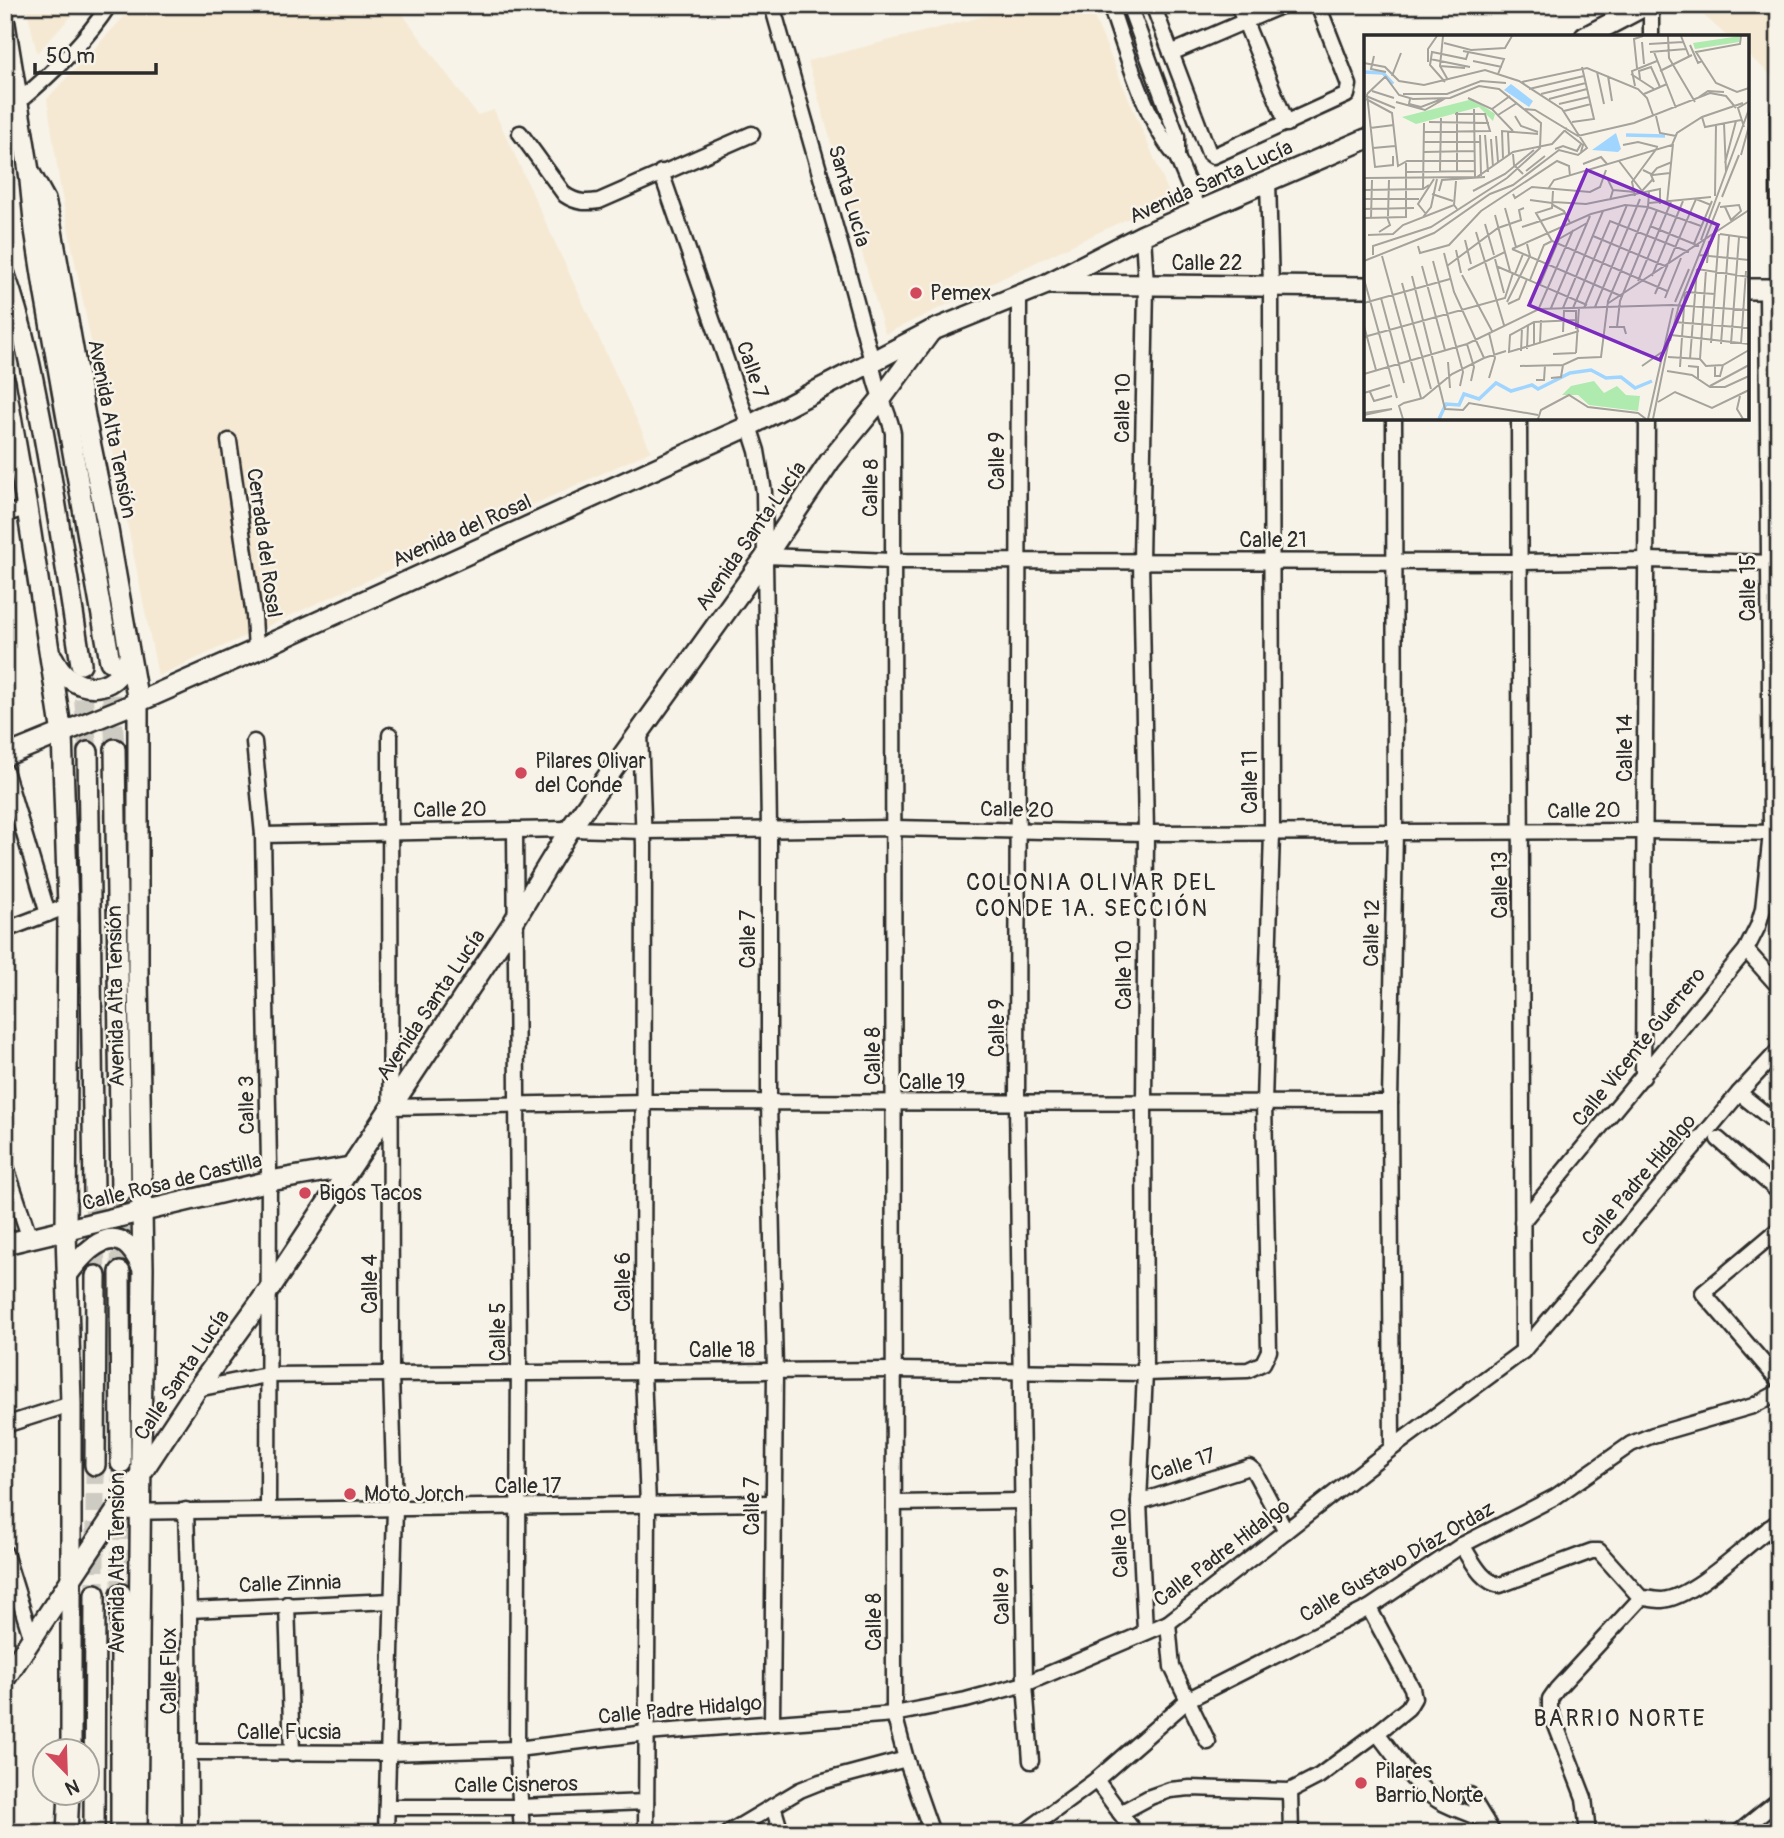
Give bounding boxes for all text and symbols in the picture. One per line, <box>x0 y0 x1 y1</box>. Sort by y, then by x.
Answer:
scale bar <box>35 32 156 76</box>
inset map <box>1364 35 1749 420</box>
text: 50 m <box>46 43 95 70</box>
street label: Avenida Santa Lucía <box>1125 134 1297 230</box>
street label: Santa Lucía <box>822 142 876 250</box>
street label: Calle 22 <box>1171 250 1243 277</box>
place label: Pemex <box>930 280 991 307</box>
marker: Pemex <box>908 285 924 301</box>
street label: Avenida Alta Tensión <box>81 337 143 521</box>
street label: Calle 7 <box>730 338 774 402</box>
street label: Calle 10 <box>1109 373 1137 443</box>
street label: Calle 9 <box>984 432 1011 490</box>
street label: Avenida Santa Lucía <box>689 456 813 616</box>
street label: Calle 8 <box>857 459 885 517</box>
street label: Cerrada del Rosal <box>240 467 288 619</box>
street label: Avenida del Rosal <box>388 488 536 574</box>
street label: Calle 21 <box>1239 527 1307 554</box>
street label: Calle 15 <box>1735 554 1762 622</box>
street label: Calle 14 <box>1612 714 1639 782</box>
place label: Pilares Olivar del Conde <box>535 748 646 799</box>
street label: Calle 11 <box>1237 750 1264 814</box>
marker: Pilares Olivar del Conde <box>513 765 529 781</box>
street label: Calle 20 <box>413 796 487 824</box>
street label: Calle 20 <box>980 796 1054 824</box>
street label: Calle 20 <box>1547 797 1621 825</box>
street label: Calle 13 <box>1487 851 1514 919</box>
district label: COLONIA OLIVAR DEL CONDE 1A. SECCIÓN <box>966 868 1218 923</box>
street label: Calle 12 <box>1358 899 1386 967</box>
street label: Avenida Alta Tensión <box>101 905 131 1087</box>
street label: Calle 7 <box>735 910 762 968</box>
street label: Avenida Santa Lucía <box>370 924 492 1086</box>
street label: Calle 10 <box>1111 940 1138 1010</box>
street label: Calle Vicente Guerrero <box>1566 962 1712 1132</box>
street label: Calle 9 <box>984 999 1011 1057</box>
street label: Calle 8 <box>860 1027 887 1085</box>
street label: Calle 19 <box>899 1069 965 1096</box>
street label: Calle 3 <box>233 1075 261 1135</box>
street label: Calle Padre Hidalgo <box>1576 1108 1702 1252</box>
street label: Calle Rosa de Castilla <box>79 1147 265 1217</box>
place label: Bigos Tacos <box>319 1180 423 1207</box>
marker: Bigos Tacos <box>297 1185 313 1201</box>
street label: Calle 6 <box>610 1252 637 1312</box>
street label: Calle 4 <box>357 1254 384 1314</box>
street label: Calle 5 <box>485 1302 512 1362</box>
street label: Calle Santa Lucía <box>128 1304 236 1446</box>
street label: Calle 18 <box>689 1337 755 1364</box>
street label: Calle 17 <box>1147 1442 1219 1488</box>
street label: Avenida Alta Tensión <box>104 1472 131 1654</box>
street label: Calle 17 <box>495 1473 561 1500</box>
street label: Calle 7 <box>739 1477 766 1535</box>
place label: Moto Jorch <box>364 1481 464 1508</box>
marker: Moto Jorch <box>342 1486 358 1502</box>
street label: Calle Padre Hidalgo <box>1148 1493 1296 1613</box>
street label: Calle Gustavo Díaz Ordaz <box>1295 1495 1499 1629</box>
street label: Calle 10 <box>1105 1507 1135 1579</box>
street label: Calle 9 <box>988 1567 1016 1625</box>
street label: Calle Zinnia <box>238 1569 342 1599</box>
street label: Calle 8 <box>861 1593 888 1651</box>
street label: Calle Flox <box>156 1628 183 1714</box>
street label: Calle Padre Hidalgo <box>597 1689 763 1731</box>
district label: BARRIO NORTE <box>1534 1704 1706 1733</box>
street label: Calle Fucsia <box>237 1719 341 1746</box>
north arrow <box>32 1736 102 1806</box>
place label: Pilares Barrio Norte <box>1375 1758 1484 1809</box>
street label: Calle Cisneros <box>454 1770 579 1800</box>
text: N <box>62 1773 83 1800</box>
marker: Pilares Barrio Norte <box>1353 1775 1369 1791</box>

